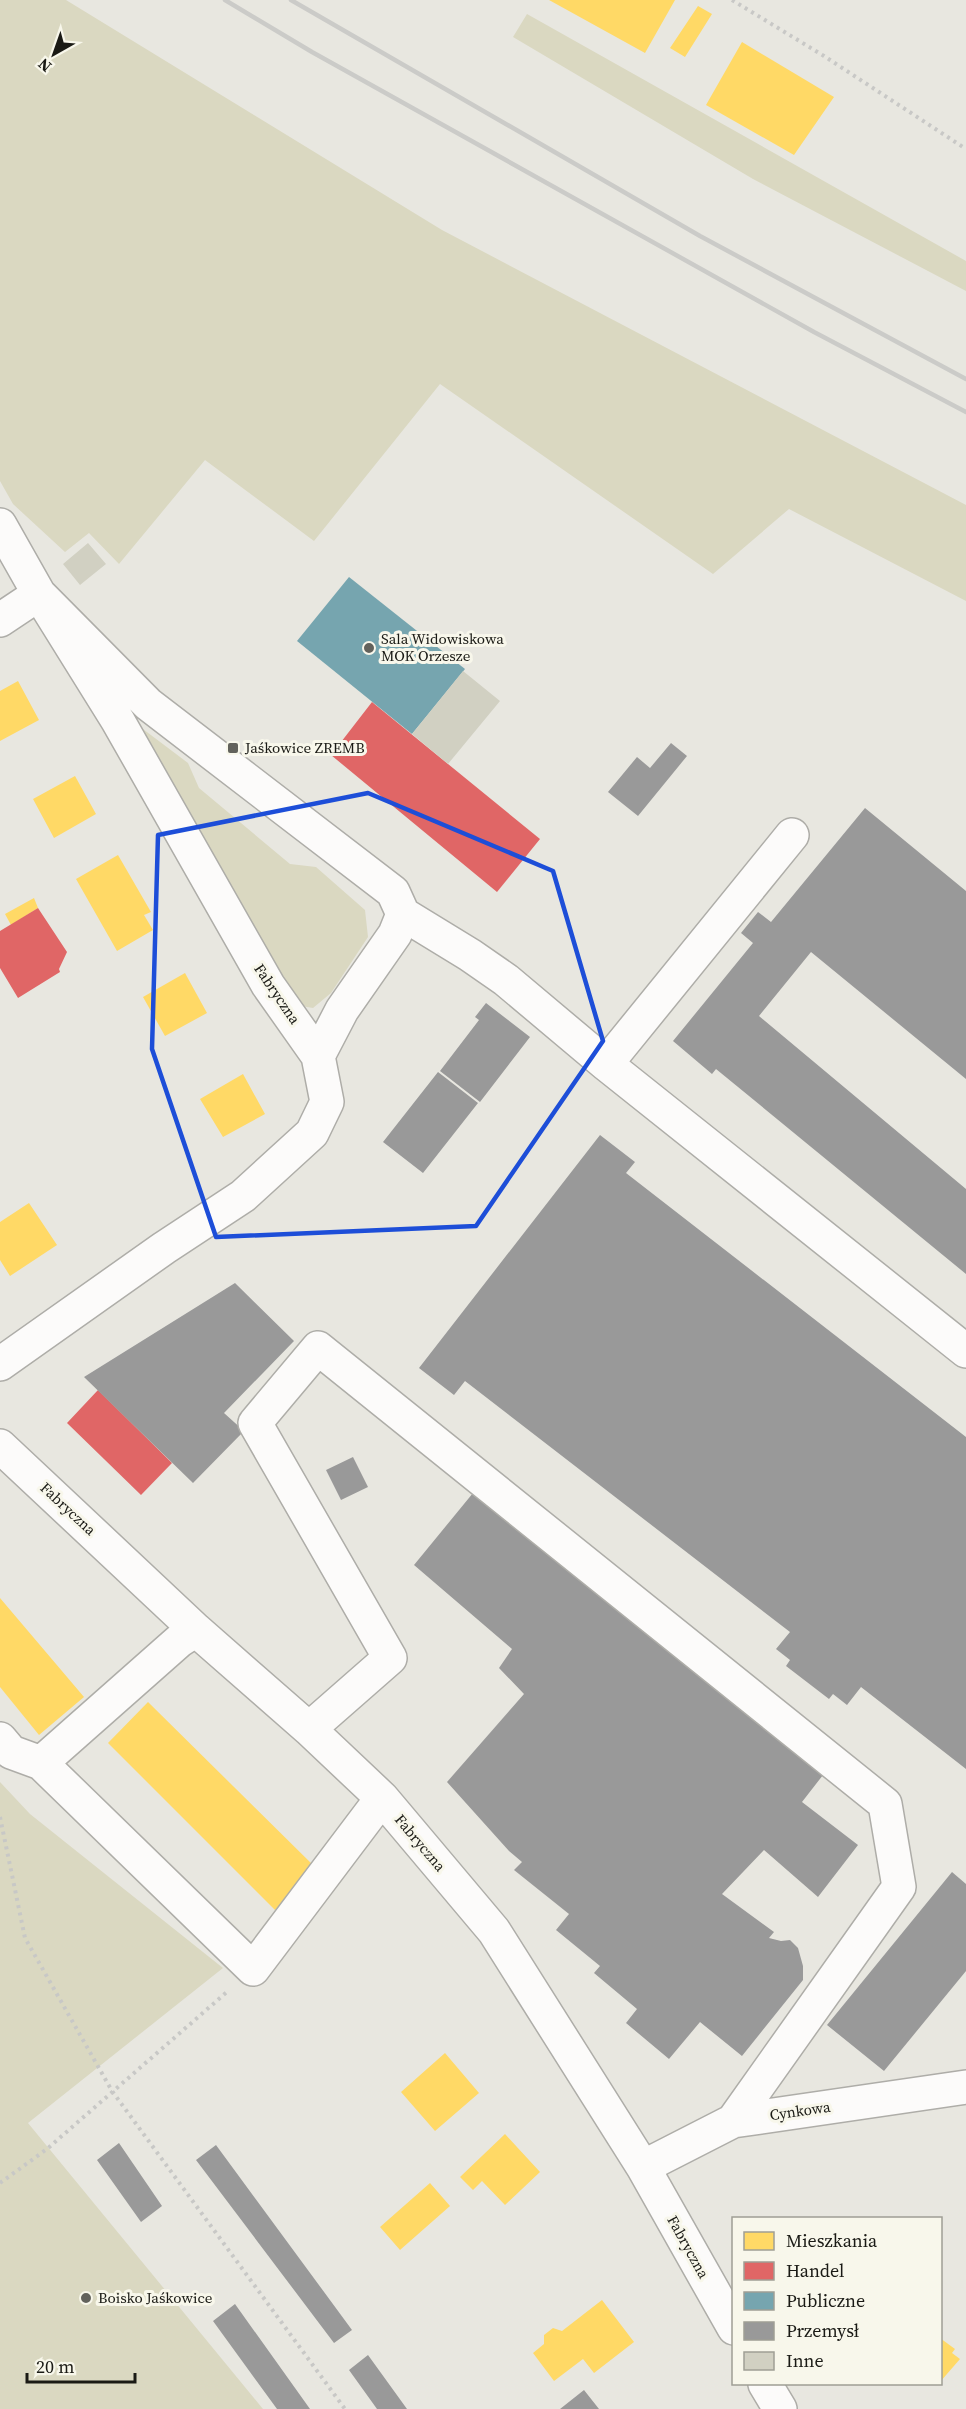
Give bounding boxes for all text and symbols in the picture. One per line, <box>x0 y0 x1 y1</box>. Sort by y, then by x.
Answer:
north arrow <box>24 24 84 84</box>
text: N <box>33 53 56 78</box>
place label: Sala Widowiskowa MOK Orzesze <box>381 628 504 666</box>
marker: Sala Widowiskowa MOK Orzesze <box>362 641 376 655</box>
place label: Jaśkowice ZREMB <box>244 737 365 758</box>
marker: Jaśkowice ZREMB <box>226 741 240 755</box>
street label: Fabryczna <box>249 959 306 1029</box>
street label: Fabryczna <box>36 1477 101 1540</box>
street label: Fabryczna <box>390 1809 451 1876</box>
street label: Cynkowa <box>768 2096 832 2125</box>
street label: Fabryczna <box>662 2211 715 2282</box>
legend <box>732 2217 942 2385</box>
text: Mieszkania <box>786 2228 878 2253</box>
text: Handel <box>786 2258 844 2283</box>
place label: Boisko Jaśkowice <box>98 2287 213 2308</box>
text: Publiczne <box>786 2288 865 2313</box>
marker: Boisko Jaśkowice <box>79 2291 93 2305</box>
text: Przemysł <box>786 2318 859 2343</box>
scale bar <box>27 2346 135 2384</box>
text: Inne <box>786 2348 824 2373</box>
text: 20 m <box>36 2354 74 2379</box>

